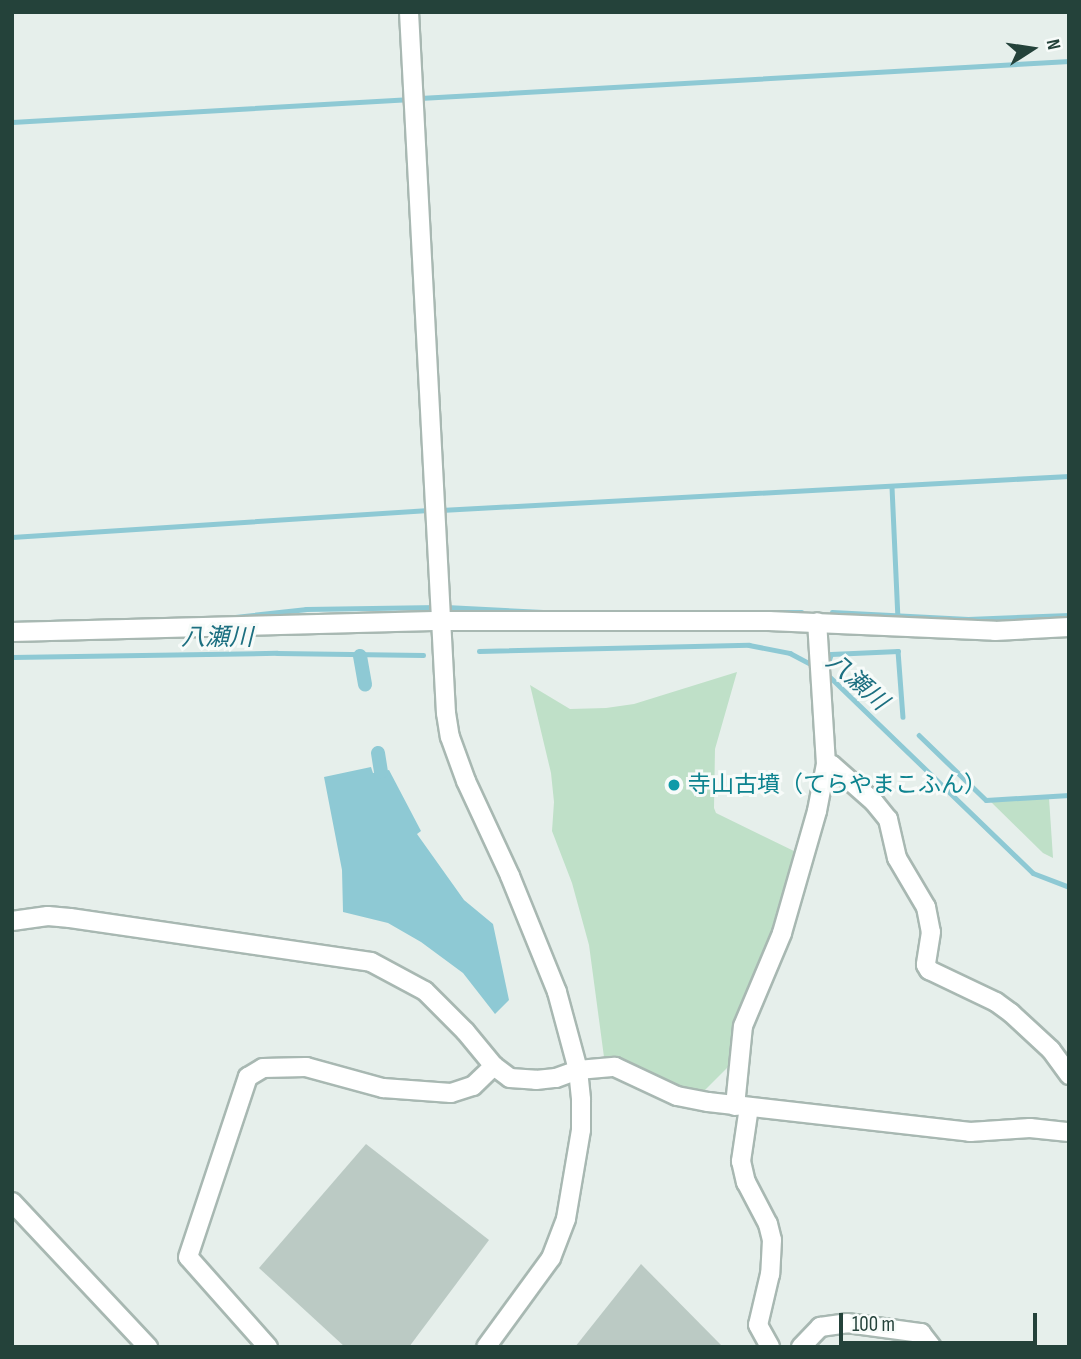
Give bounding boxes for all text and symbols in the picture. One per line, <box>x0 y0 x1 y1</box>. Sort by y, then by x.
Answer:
north arrow <box>997 14 1067 84</box>
text: N <box>1041 37 1065 52</box>
water label: 八瀬川 <box>181 624 253 652</box>
water label: 八瀬川 <box>820 648 894 716</box>
place label: 寺山古墳（てらやまこふん） <box>688 771 987 799</box>
marker: 寺山古墳（てらやまこふん） <box>666 777 682 793</box>
scale bar <box>843 1300 1041 1344</box>
text: 100 m <box>852 1312 895 1337</box>

